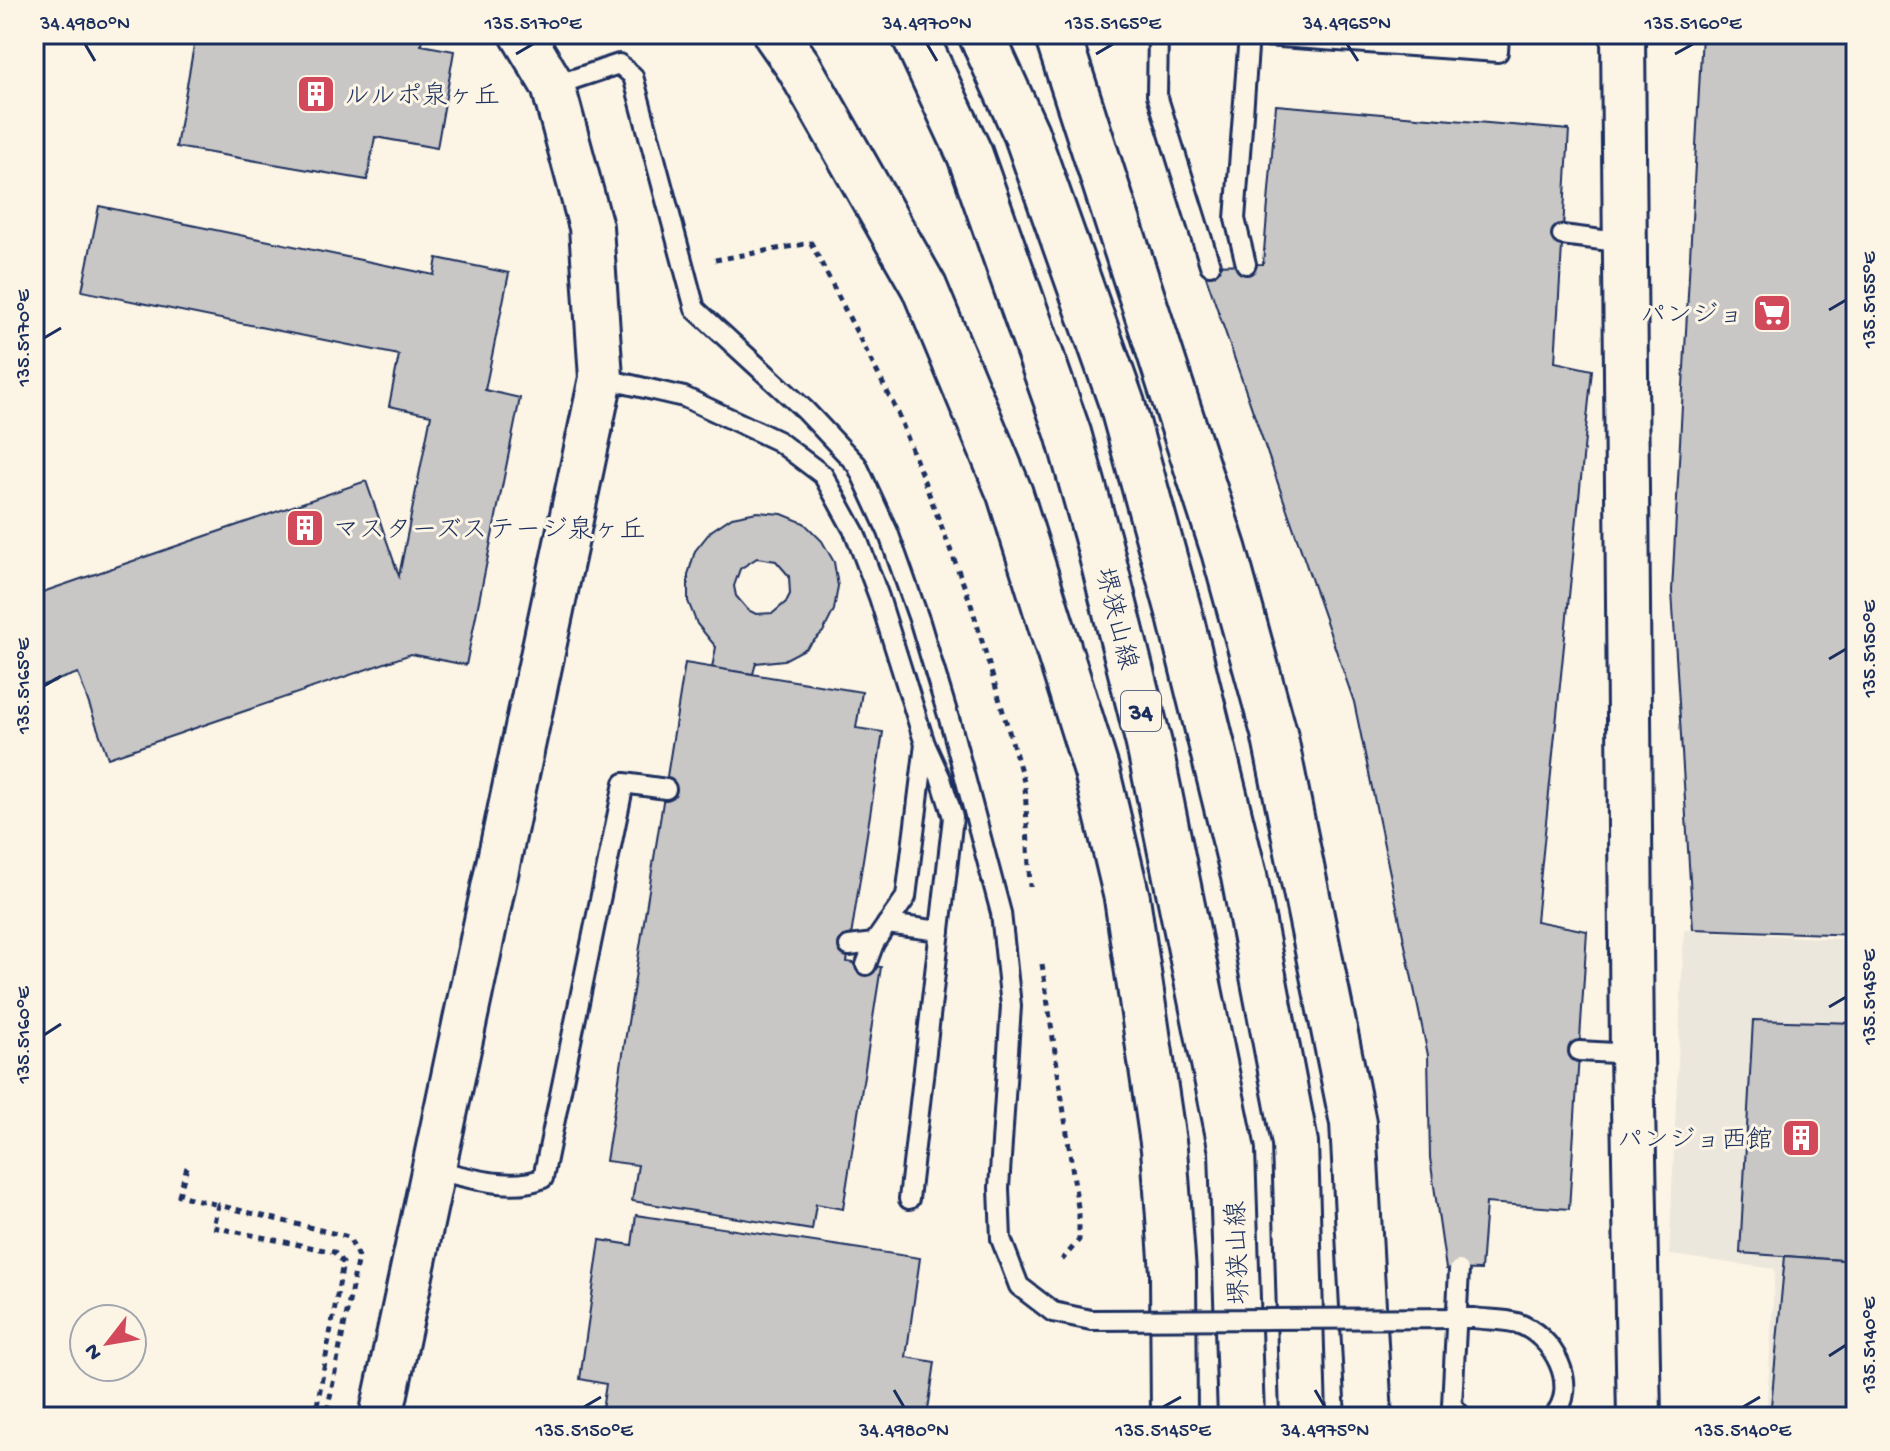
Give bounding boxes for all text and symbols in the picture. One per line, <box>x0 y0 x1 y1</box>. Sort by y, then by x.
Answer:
text: 34.4980°N <box>39 14 130 37</box>
text: 135.5170°E <box>483 14 583 37</box>
text: 34.4970°N <box>881 14 972 37</box>
text: 135.5165°E <box>1064 14 1163 37</box>
text: 34.4965°N <box>1302 14 1391 37</box>
text: 135.5160°E <box>1644 14 1743 37</box>
building icon: ルルポ泉ヶ丘 <box>295 73 337 115</box>
place label: ルルポ泉ヶ丘 <box>344 81 500 114</box>
text: 135.5155°E <box>1860 250 1883 349</box>
text: 135.5170°E <box>14 288 37 388</box>
supermarket icon: パンジョ <box>1751 292 1793 334</box>
place label: パンジョ <box>1640 302 1744 333</box>
building icon: マスターズステージ泉ヶ丘 <box>284 507 326 549</box>
place label: マスターズステージ泉ヶ丘 <box>333 515 646 548</box>
street label: 堺狭山線 <box>1086 565 1142 673</box>
text: 135.5150°E <box>1860 599 1883 699</box>
text: 135.5165°E <box>14 636 37 735</box>
road number: 34 <box>1121 691 1161 731</box>
text: 135.5145°E <box>1860 948 1883 1046</box>
text: 135.5160°E <box>14 985 37 1084</box>
building icon: パンジョ西館 <box>1780 1117 1822 1159</box>
place label: パンジョ西館 <box>1617 1126 1773 1158</box>
street label: 堺狭山線 <box>1222 1200 1258 1305</box>
text: 135.5140°E <box>1860 1295 1883 1394</box>
north arrow <box>68 1303 148 1383</box>
text: N <box>79 1338 109 1364</box>
text: 135.5150°E <box>534 1421 634 1444</box>
text: 34.4980°N <box>858 1421 949 1444</box>
text: 135.5145°E <box>1114 1421 1212 1444</box>
text: 34.4975°N <box>1280 1421 1369 1444</box>
text: 135.5140°E <box>1694 1421 1793 1444</box>

